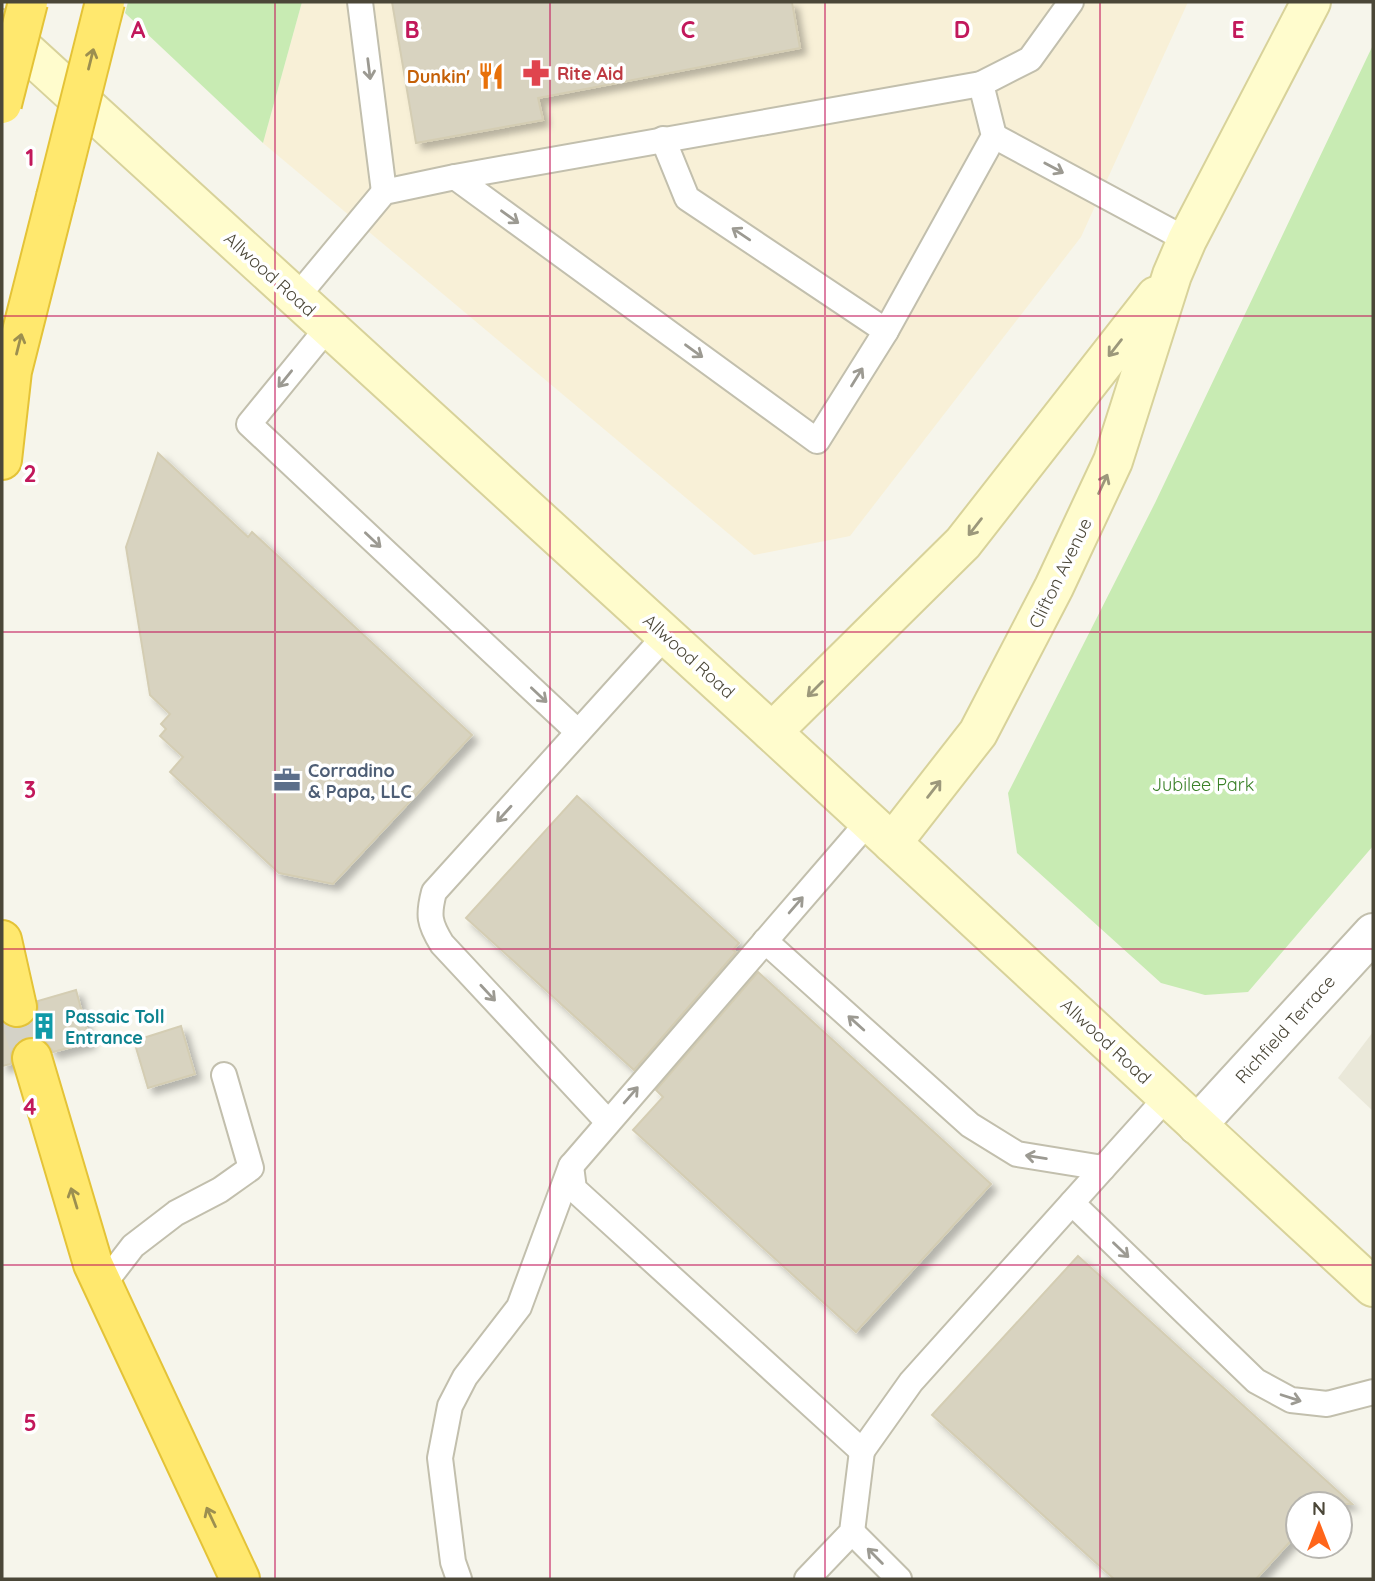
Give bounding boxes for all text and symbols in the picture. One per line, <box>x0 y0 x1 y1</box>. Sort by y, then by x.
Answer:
text: A <box>131 15 146 44</box>
text: B <box>404 15 420 44</box>
text: C <box>681 15 695 44</box>
text: D <box>954 15 970 44</box>
text: E <box>1231 15 1245 44</box>
one-way arrow <box>85 49 98 71</box>
one-way arrow <box>362 58 375 80</box>
pharmacy icon: Rite Aid <box>521 58 551 88</box>
restaurant icon: Dunkin' <box>476 61 506 91</box>
place label: Rite Aid <box>557 62 624 85</box>
place label: Dunkin' <box>407 65 470 88</box>
text: 1 <box>26 143 34 172</box>
one-way arrow <box>1043 162 1064 175</box>
one-way arrow <box>500 210 519 225</box>
street label: Allwood Road <box>219 227 321 321</box>
one-way arrow <box>732 227 752 241</box>
one-way arrow <box>13 333 26 356</box>
one-way arrow <box>1108 339 1123 357</box>
one-way arrow <box>684 344 703 358</box>
one-way arrow <box>851 367 865 387</box>
one-way arrow <box>278 370 293 388</box>
text: 2 <box>23 459 37 488</box>
one-way arrow <box>1096 474 1110 495</box>
street label: Clifton Avenue <box>1023 514 1097 632</box>
one-way arrow <box>968 518 983 536</box>
one-way arrow <box>364 531 381 548</box>
street label: Allwood Road <box>638 609 740 703</box>
one-way arrow <box>807 681 824 698</box>
one-way arrow <box>530 687 547 704</box>
place label: Corradino & Papa, LLC <box>308 759 412 803</box>
office icon: Corradino & Papa, LLC <box>272 765 302 795</box>
park label: Jubilee Park <box>1152 773 1254 796</box>
text: 3 <box>24 775 36 804</box>
one-way arrow <box>926 780 941 799</box>
one-way arrow <box>496 805 512 823</box>
one-way arrow <box>788 896 804 914</box>
street label: Richfield Terrace <box>1230 970 1340 1088</box>
one-way arrow <box>480 984 497 1001</box>
street label: Allwood Road <box>1056 993 1156 1089</box>
place label: Passaic Toll Entrance <box>65 1005 165 1049</box>
building icon: Passaic Toll Entrance <box>29 1011 59 1041</box>
one-way arrow <box>847 1015 865 1031</box>
one-way arrow <box>623 1087 639 1105</box>
text: 4 <box>23 1092 37 1121</box>
one-way arrow <box>1025 1150 1048 1163</box>
one-way arrow <box>66 1188 79 1210</box>
one-way arrow <box>1112 1242 1129 1259</box>
one-way arrow <box>1280 1392 1302 1405</box>
text: 5 <box>23 1408 37 1437</box>
north arrow <box>1284 1490 1354 1560</box>
text: N <box>1312 1496 1326 1520</box>
one-way arrow <box>204 1507 217 1528</box>
one-way arrow <box>867 1547 884 1564</box>

